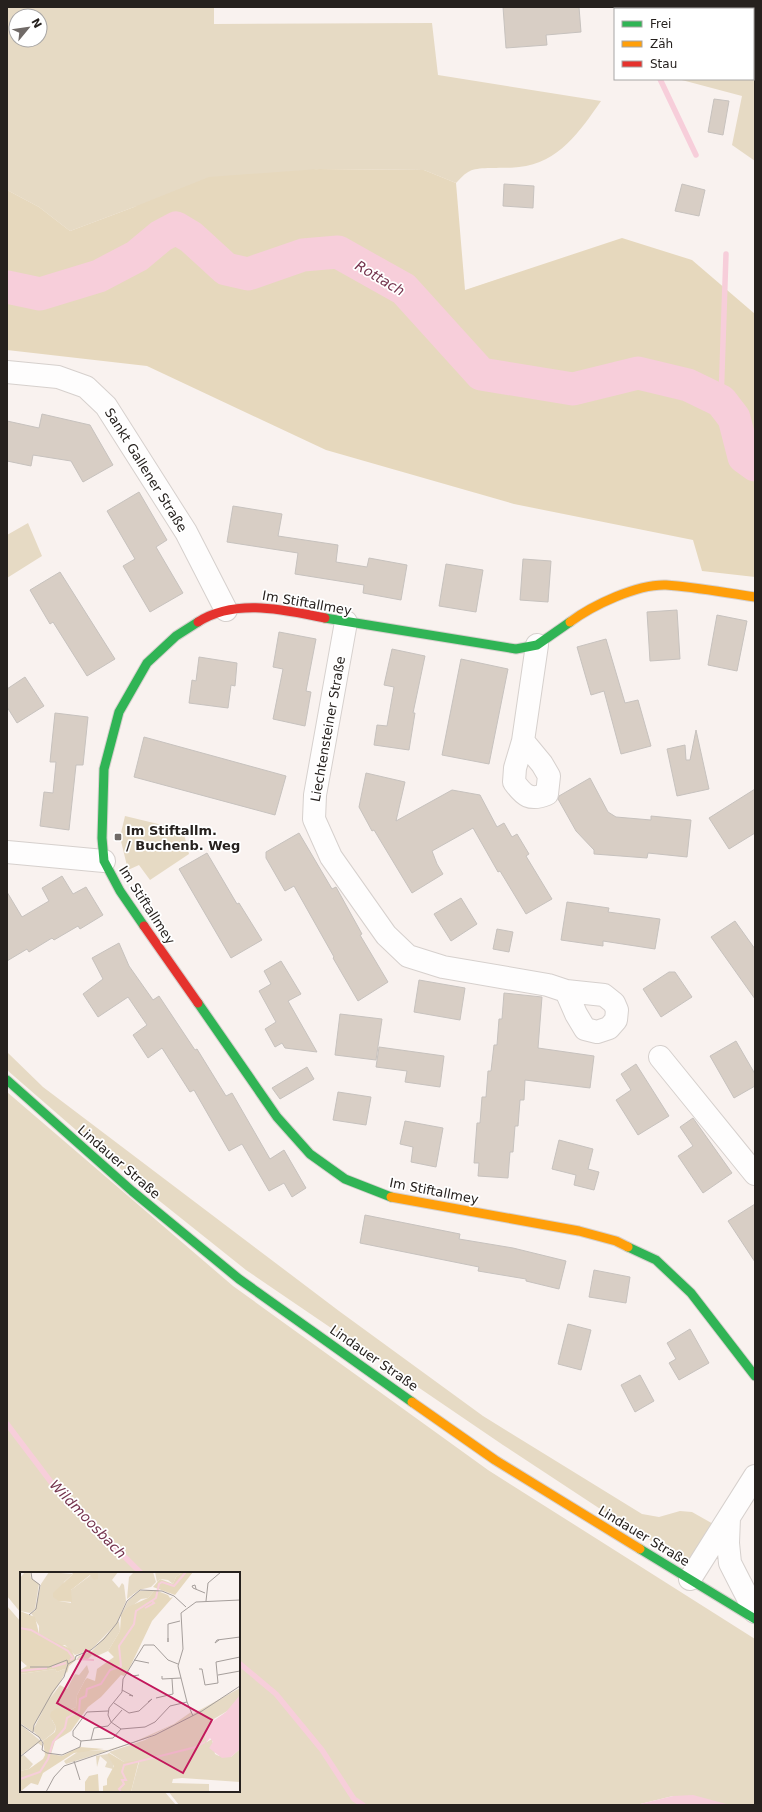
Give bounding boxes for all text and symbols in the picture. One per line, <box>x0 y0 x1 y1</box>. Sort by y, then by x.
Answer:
north arrow <box>8 8 48 48</box>
legend <box>614 8 754 80</box>
text: N <box>28 16 44 31</box>
text: Frei <box>650 17 671 31</box>
text: Zäh <box>650 37 673 51</box>
text: Stau <box>650 57 677 71</box>
water label: Rottach <box>353 257 407 299</box>
street label: Sankt Gallener Straße <box>102 405 190 535</box>
street label: Im Stiftallmey <box>261 588 353 618</box>
street label: Liechtensteiner Straße <box>308 655 348 803</box>
place label: Im Stiftallm. / Buchenb. Weg <box>126 823 240 853</box>
marker: Im Stiftallm. / Buchenb. Weg <box>113 832 123 842</box>
street label: Im Stiftallmey <box>116 863 178 947</box>
street label: Lindauer Straße <box>75 1122 163 1202</box>
street label: Im Stiftallmey <box>388 1175 480 1207</box>
street label: Lindauer Straße <box>327 1322 421 1394</box>
water label: Wildmoosbach <box>47 1477 129 1561</box>
street label: Lindauer Straße <box>596 1503 692 1569</box>
inset map <box>20 1572 240 1792</box>

